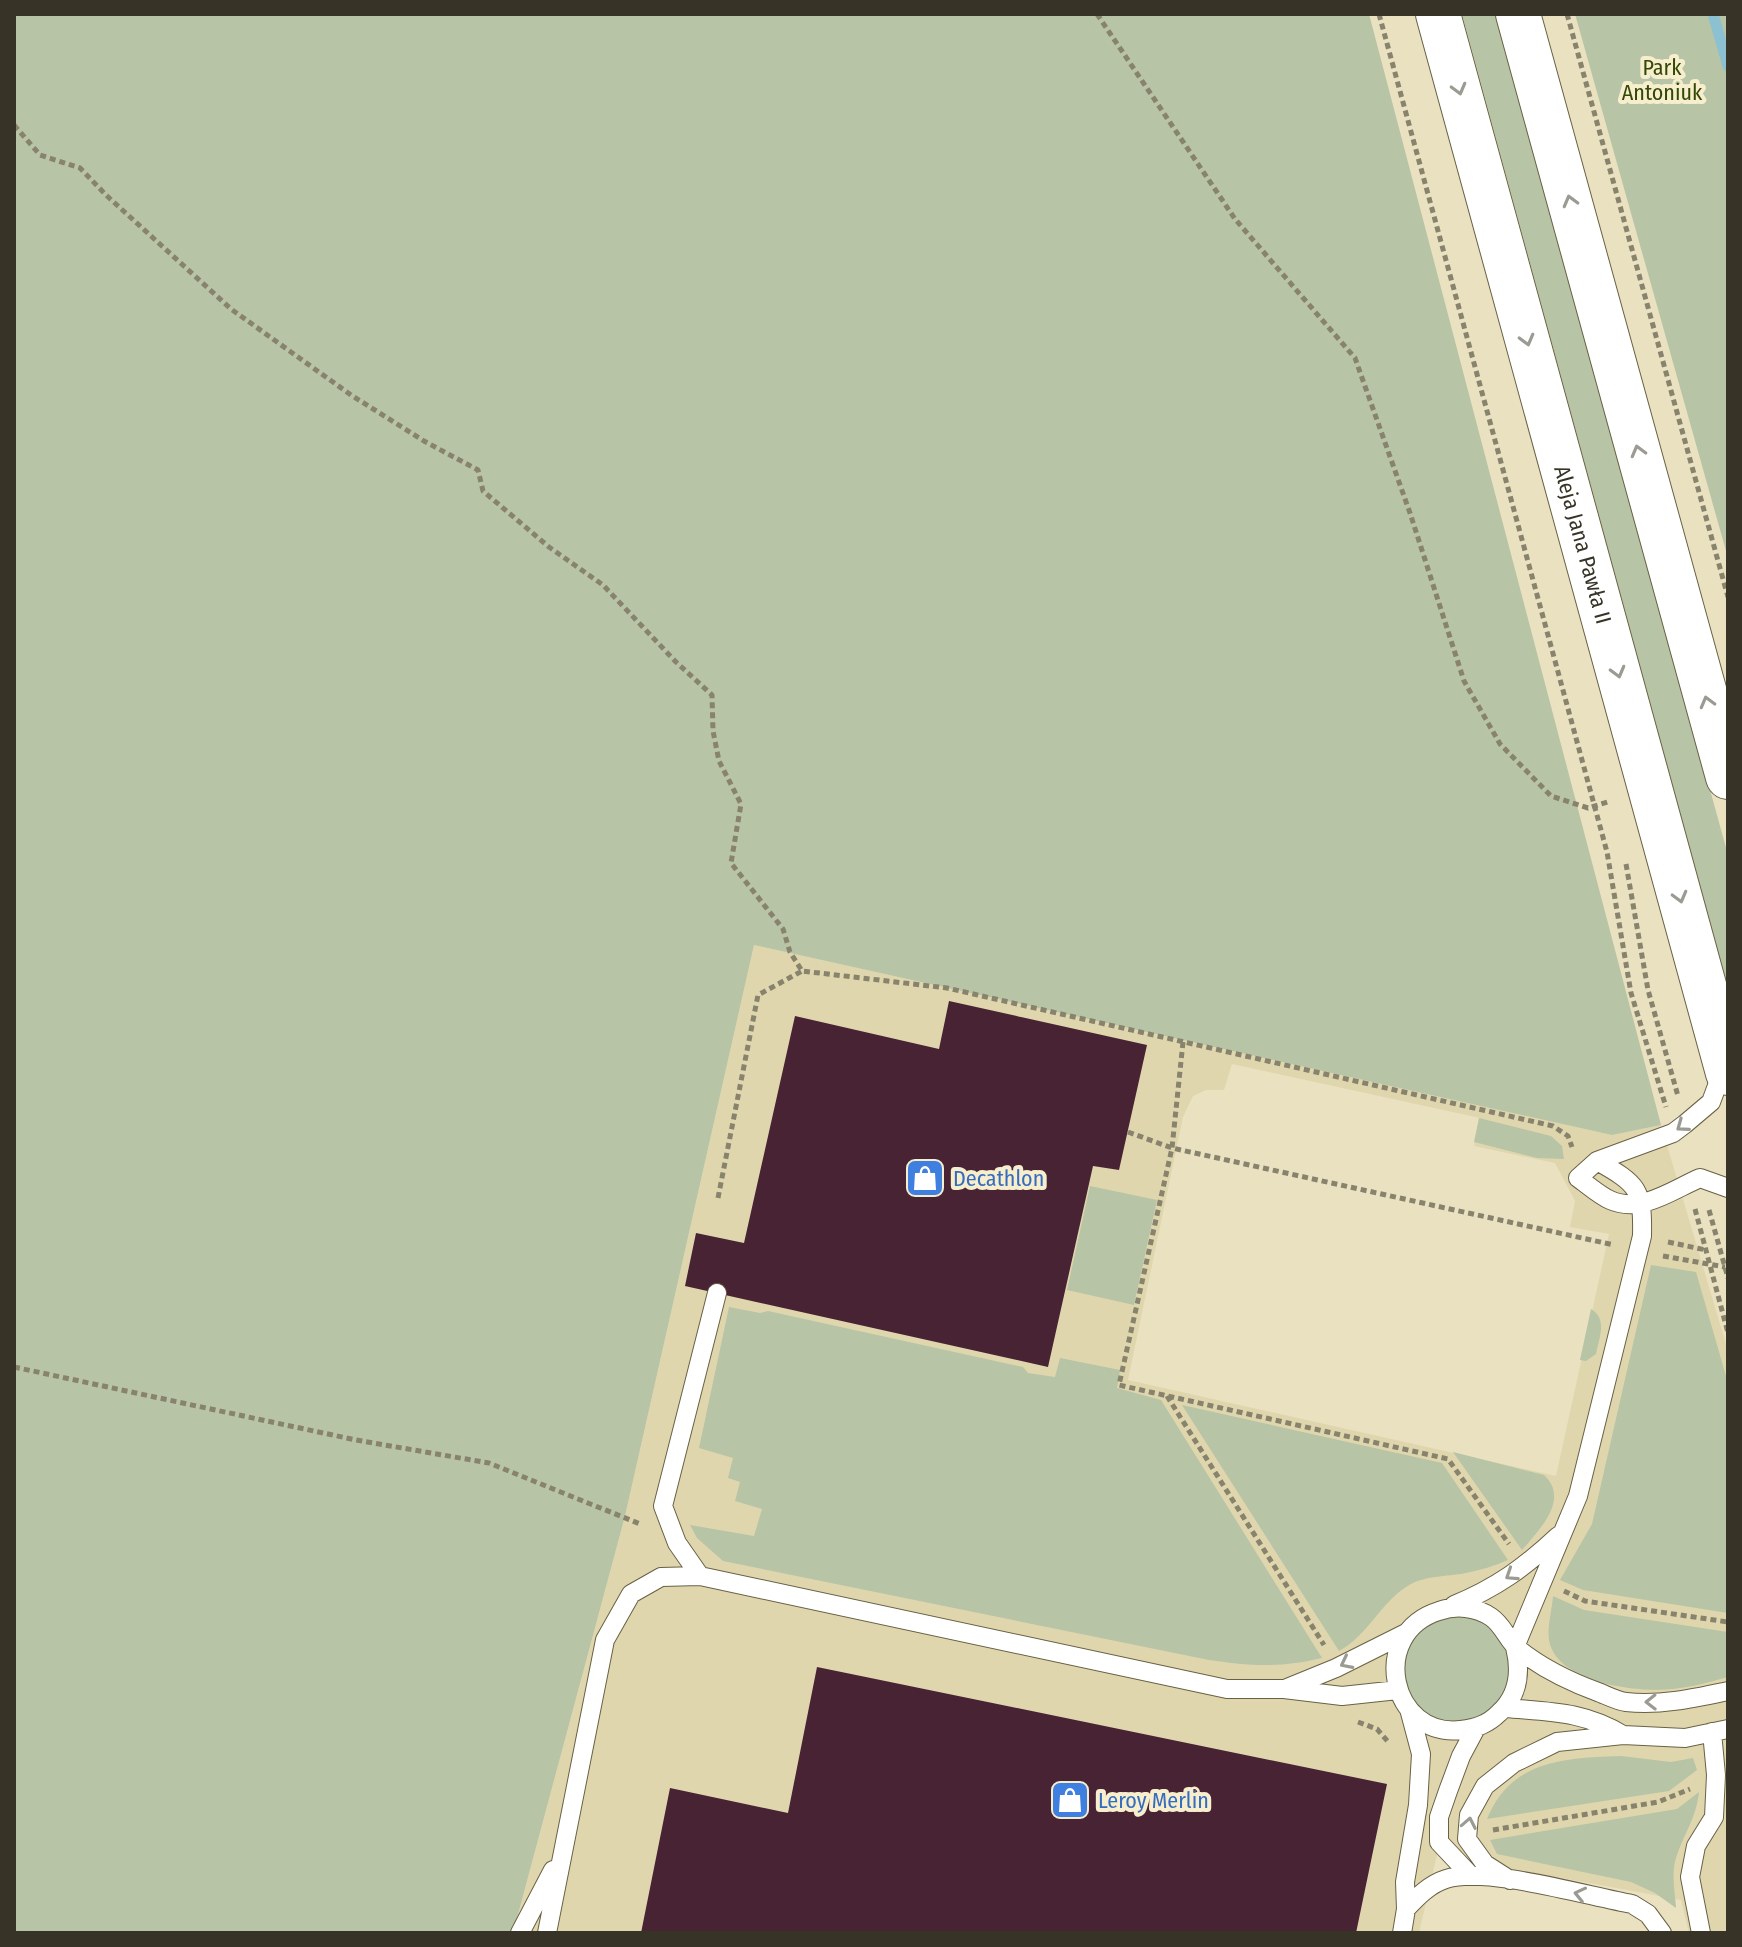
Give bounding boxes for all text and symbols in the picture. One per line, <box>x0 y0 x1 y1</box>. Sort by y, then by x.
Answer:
park label: Park Antoniuk <box>1622 54 1703 106</box>
one-way arrow <box>1449 82 1466 96</box>
one-way arrow <box>1562 194 1579 208</box>
one-way arrow <box>1518 332 1535 346</box>
one-way arrow <box>1631 445 1648 459</box>
street label: Aleja Jana Pawła II <box>1549 462 1618 627</box>
one-way arrow <box>1609 664 1626 678</box>
one-way arrow <box>1700 696 1717 710</box>
one-way arrow <box>1671 890 1687 904</box>
one-way arrow <box>1676 1116 1691 1131</box>
shop icon: Decathlon <box>904 1157 946 1199</box>
place label: Decathlon <box>953 1165 1044 1192</box>
one-way arrow <box>1506 1566 1520 1581</box>
one-way arrow <box>1339 1653 1354 1669</box>
one-way arrow <box>1644 1693 1657 1711</box>
shop icon: Leroy Merlin <box>1049 1779 1091 1821</box>
place label: Leroy Merlin <box>1098 1787 1209 1814</box>
one-way arrow <box>1460 1816 1477 1829</box>
one-way arrow <box>1574 1886 1588 1903</box>

